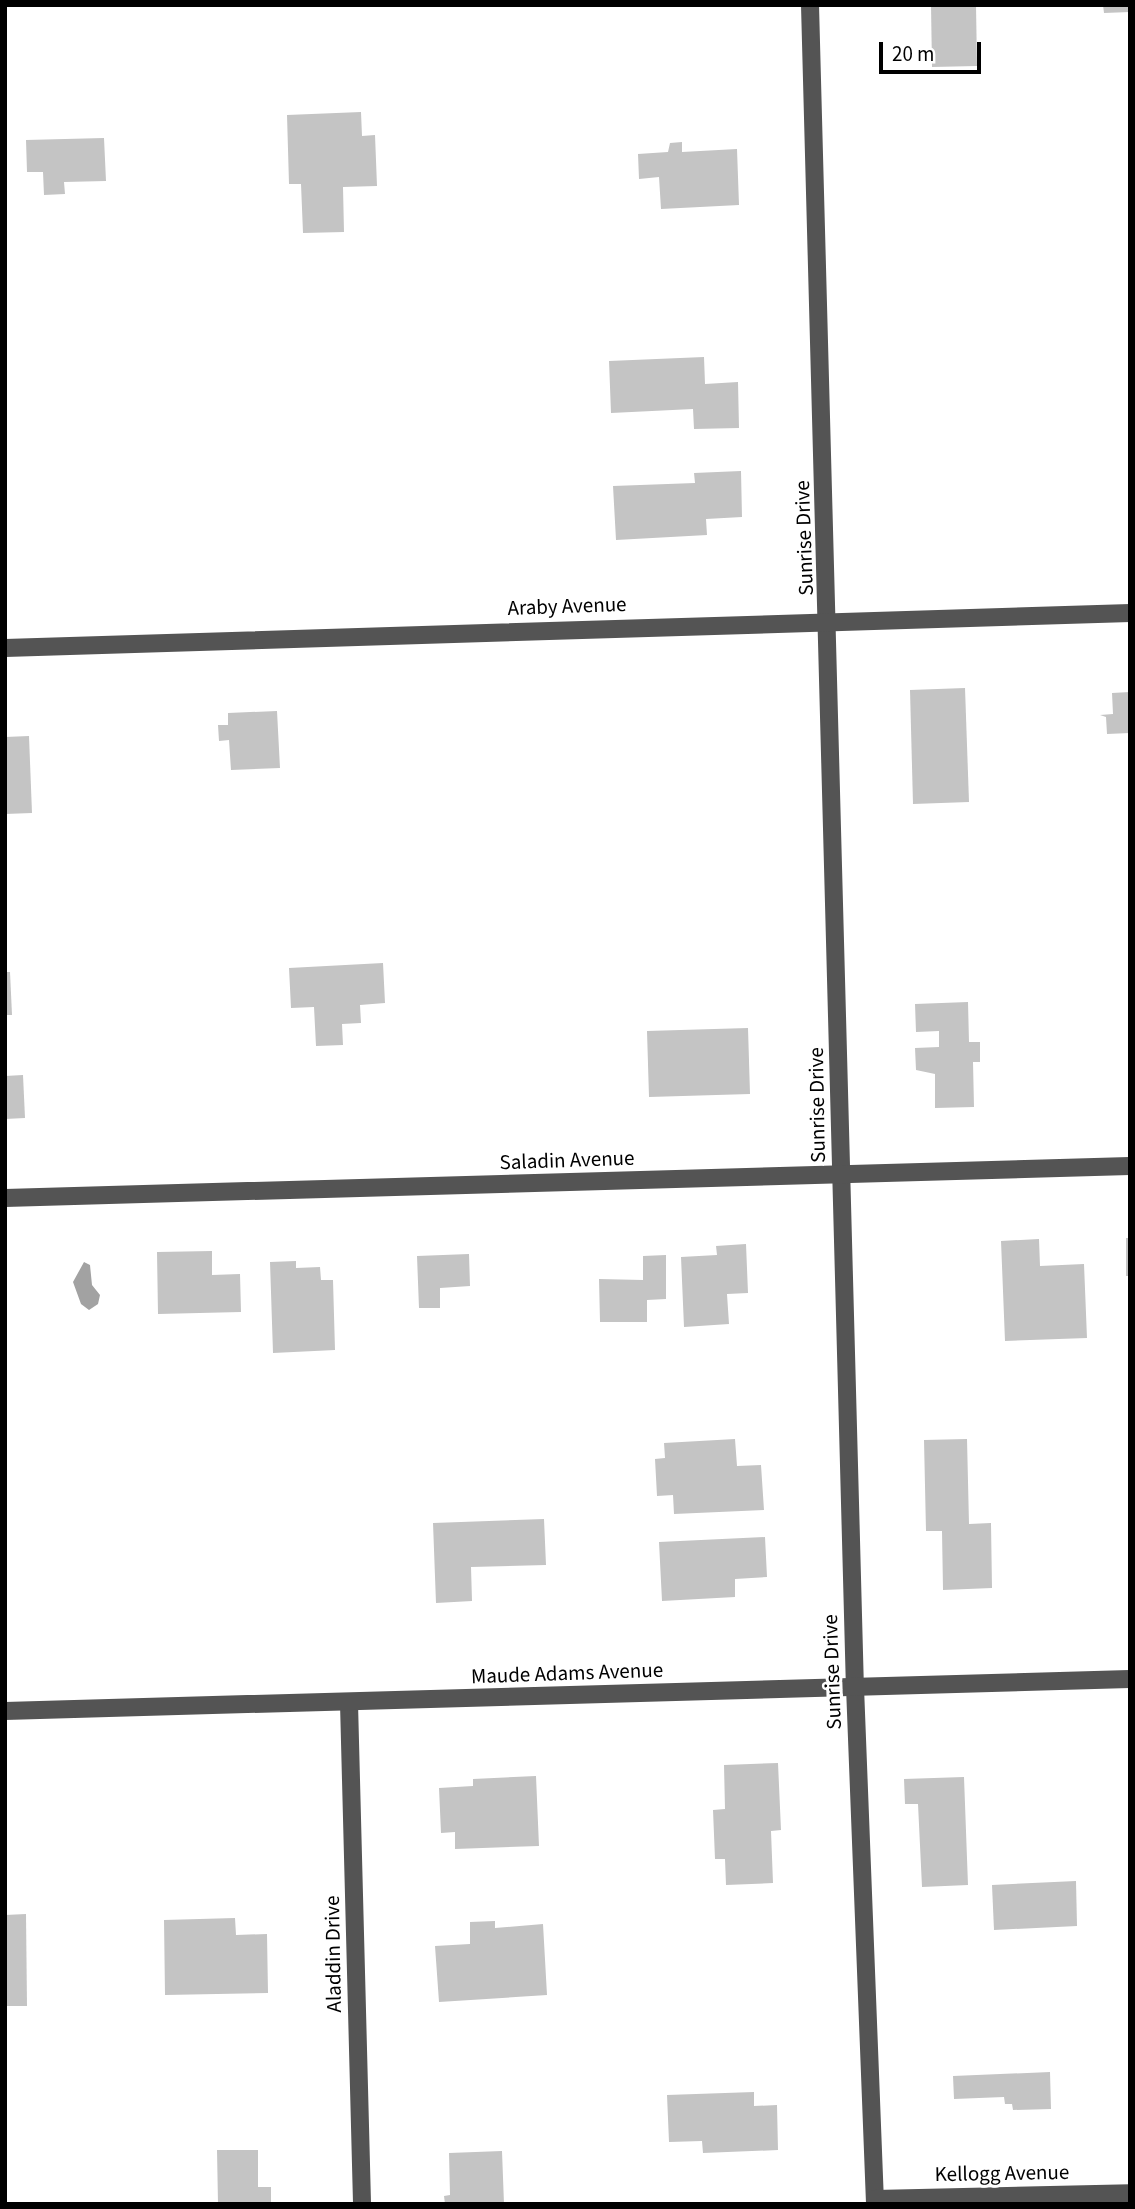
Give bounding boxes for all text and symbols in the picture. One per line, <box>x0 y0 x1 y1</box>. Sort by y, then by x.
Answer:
scale bar <box>883 28 984 72</box>
text: 20 m <box>892 39 934 69</box>
street label: Sunrise Drive <box>789 480 819 596</box>
street label: Araby Avenue <box>507 591 627 621</box>
street label: Sunrise Drive <box>803 1047 831 1163</box>
street label: Saladin Avenue <box>499 1145 635 1175</box>
street label: Sunrise Drive <box>817 1614 847 1730</box>
street label: Maude Adams Avenue <box>470 1657 664 1689</box>
street label: Aladdin Drive <box>319 1895 347 2013</box>
street label: Kellogg Avenue <box>934 2159 1070 2187</box>

